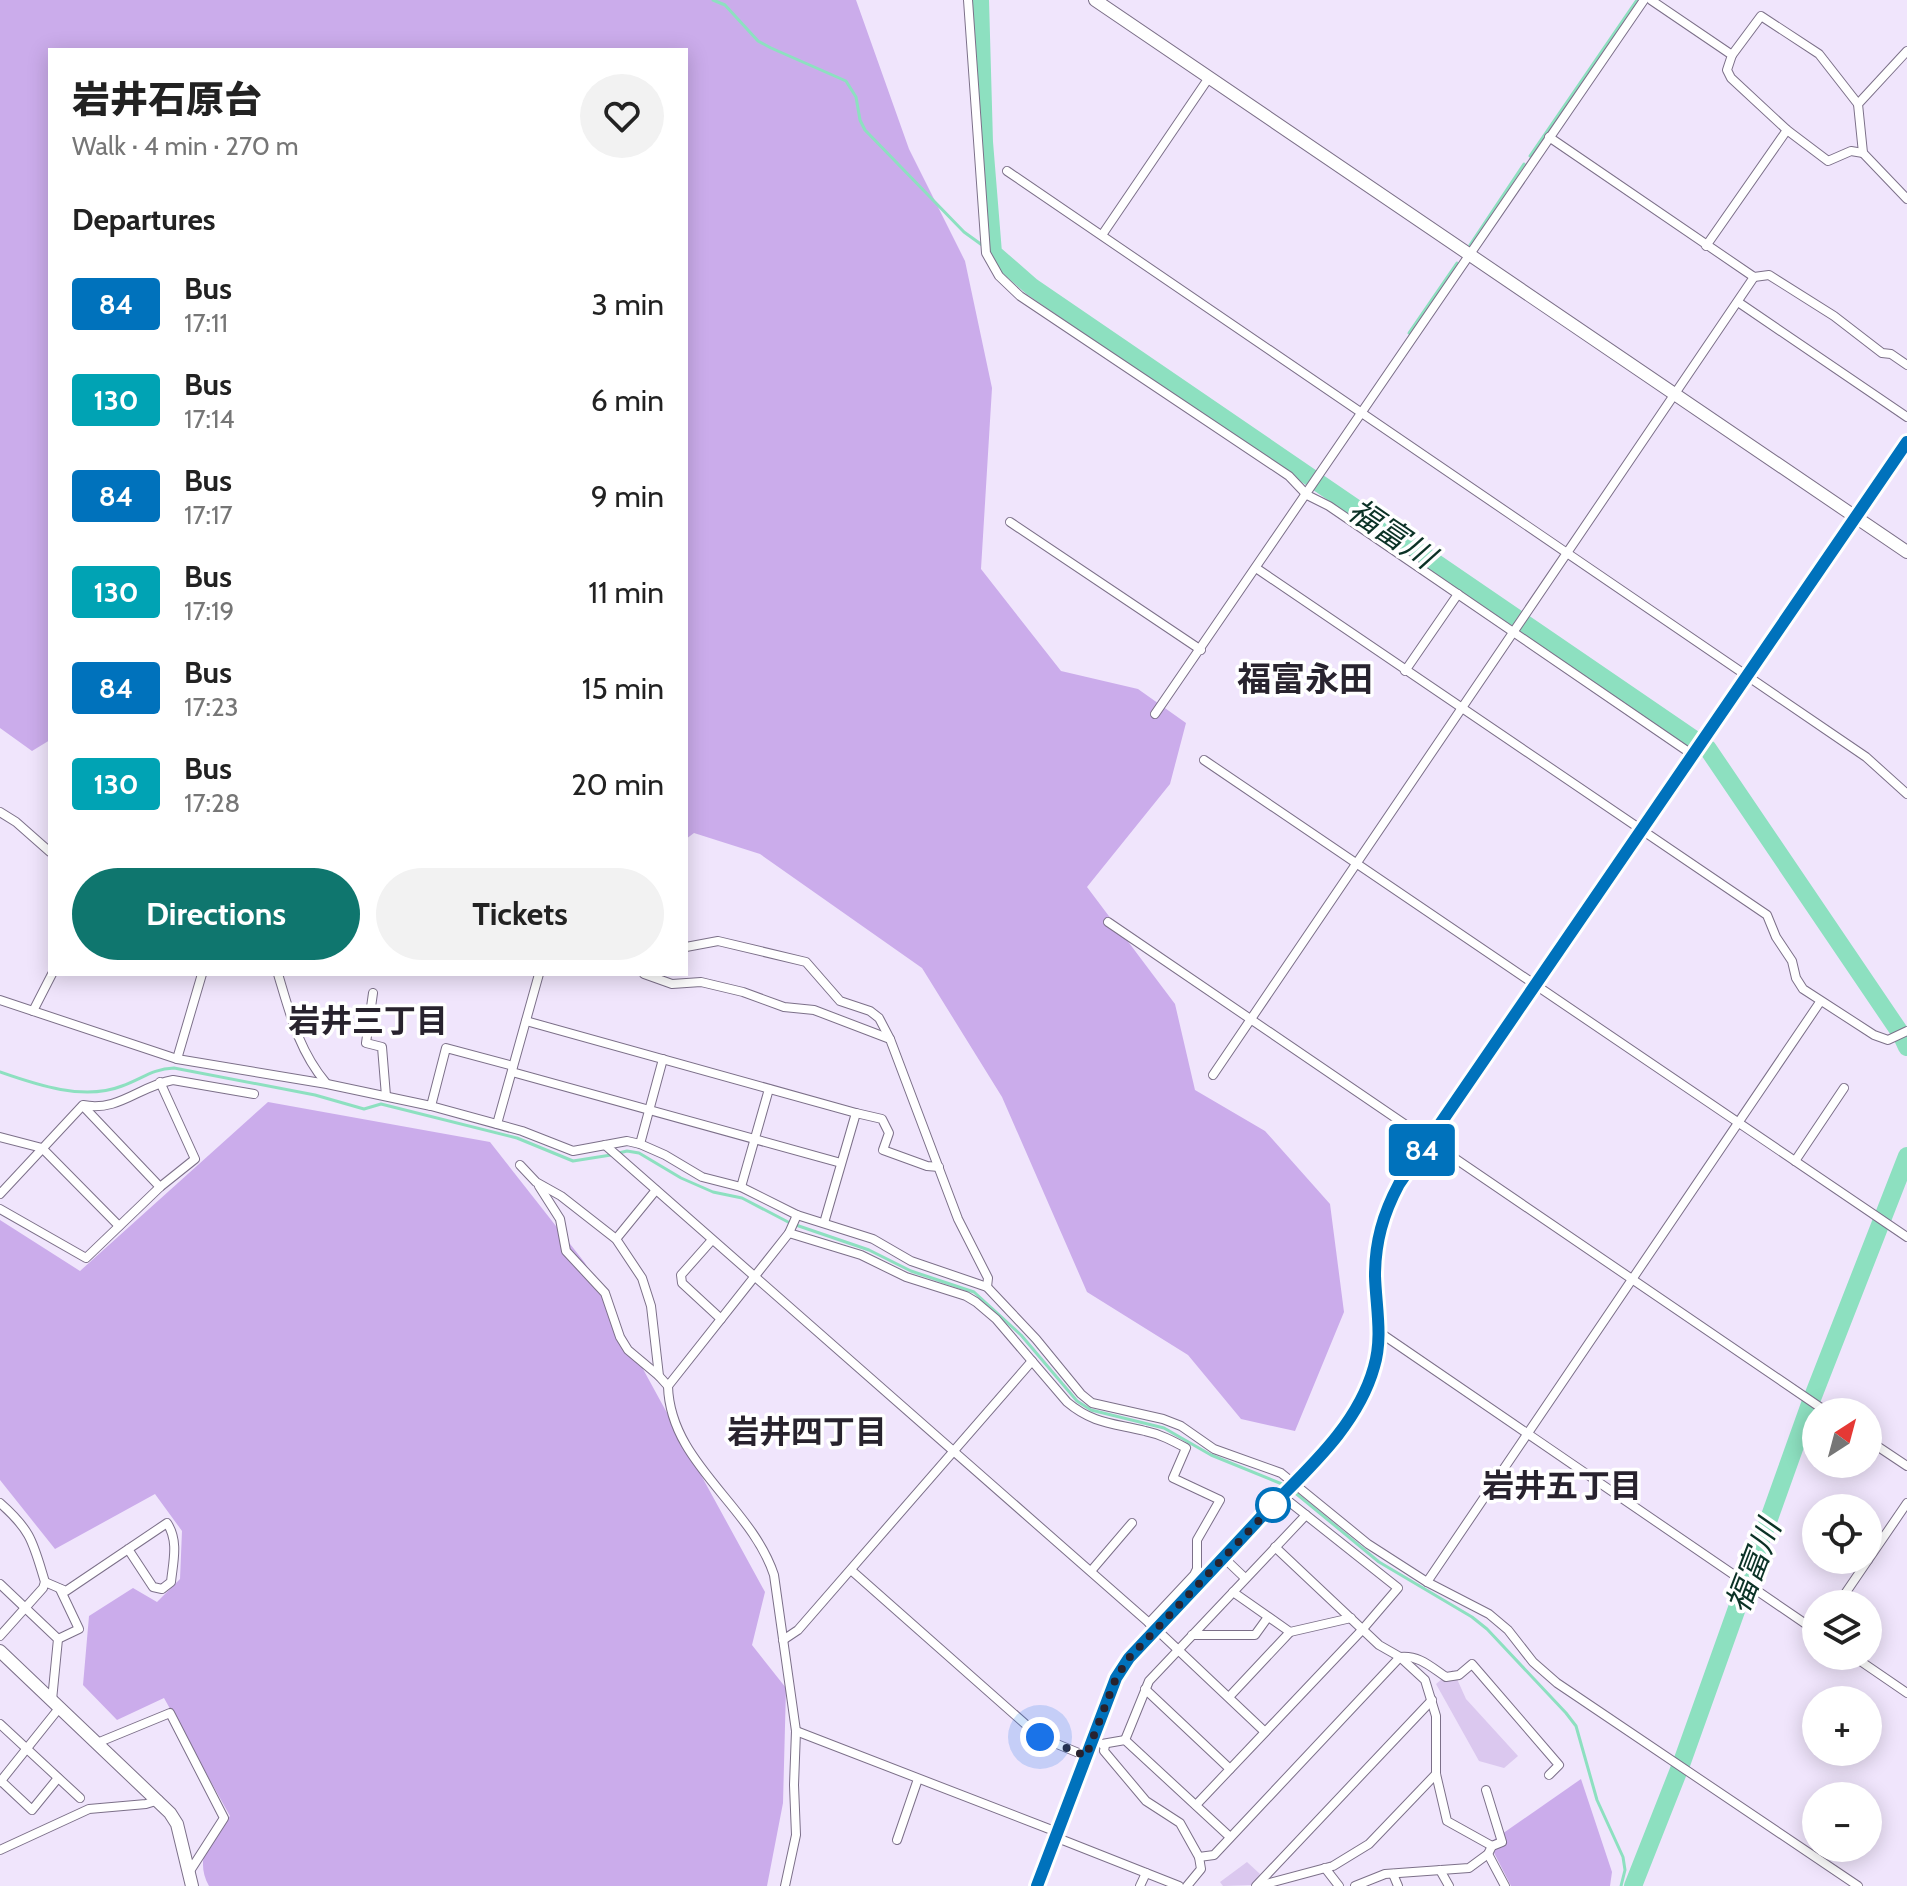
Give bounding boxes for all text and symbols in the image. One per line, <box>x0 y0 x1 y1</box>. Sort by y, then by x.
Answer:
button: heart <box>580 74 664 158</box>
text: 岩井石原台 <box>72 76 262 123</box>
text: Walk · 4 min · 270 m <box>72 130 299 162</box>
text: Departures <box>72 201 216 238</box>
text: Bus <box>184 270 232 307</box>
text: 3 min <box>592 286 664 323</box>
text: 84 <box>99 287 133 321</box>
text: 17:11 <box>184 307 228 339</box>
text: Bus <box>184 366 232 403</box>
text: 6 min <box>591 382 664 419</box>
text: 130 <box>93 383 139 417</box>
text: 17:14 <box>184 403 234 435</box>
text: Bus <box>184 462 232 499</box>
text: 9 min <box>591 478 664 515</box>
text: 84 <box>99 479 133 513</box>
water label: 福富川 <box>1341 490 1445 578</box>
text: 17:17 <box>184 499 233 531</box>
text: Bus <box>184 558 232 595</box>
text: 11 min <box>588 574 664 611</box>
text: 130 <box>93 575 139 609</box>
text: 17:19 <box>184 595 234 627</box>
text: Bus <box>184 654 232 691</box>
district label: 福富永田 <box>1237 658 1373 700</box>
text: 15 min <box>582 670 664 707</box>
text: 84 <box>99 671 133 705</box>
text: 17:23 <box>184 691 239 723</box>
text: Bus <box>184 750 232 787</box>
text: 20 min <box>571 766 664 803</box>
text: 130 <box>93 767 139 801</box>
text: 17:28 <box>184 787 240 819</box>
button: Directions <box>72 868 360 960</box>
button: Tickets <box>376 868 664 960</box>
district label: 岩井三丁目 <box>288 1001 448 1040</box>
line badge: 84 <box>1386 1124 1458 1176</box>
text: 84 <box>1405 1133 1439 1167</box>
north arrow <box>1802 1398 1882 1478</box>
map controls <box>1802 1398 1882 1862</box>
district label: 岩井四丁目 <box>727 1412 887 1451</box>
district label: 岩井五丁目 <box>1482 1466 1642 1505</box>
unlabelled marker <box>1256 1488 1290 1522</box>
button: locate <box>1802 1494 1882 1574</box>
water label: 福富川 <box>1718 1511 1789 1618</box>
button: layers <box>1802 1590 1882 1670</box>
button: + <box>1802 1686 1882 1766</box>
your location <box>1020 1717 1060 1757</box>
button: − <box>1802 1782 1882 1862</box>

